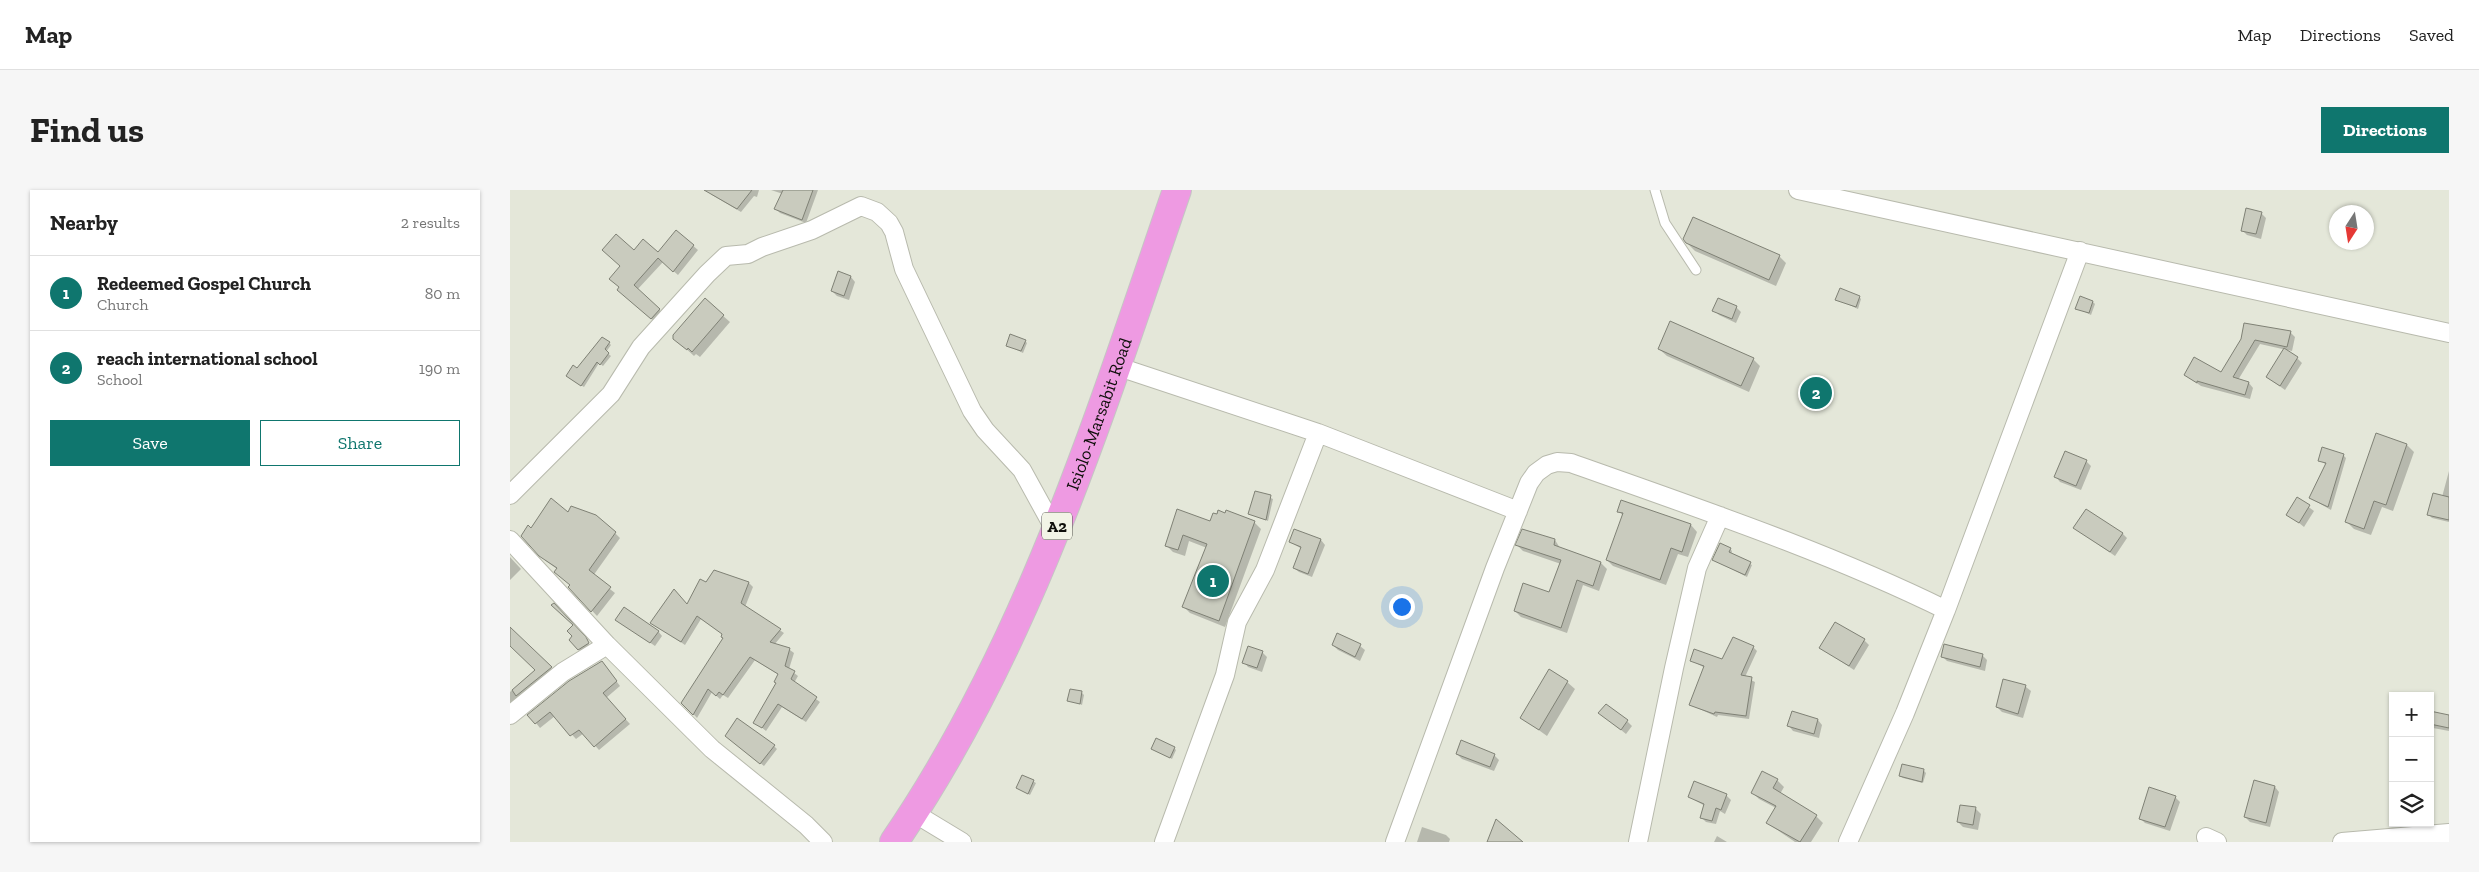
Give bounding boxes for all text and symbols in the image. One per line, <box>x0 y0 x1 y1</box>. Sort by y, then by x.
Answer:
text: Map <box>25 20 72 49</box>
text: Map <box>2237 24 2272 46</box>
text: Directions <box>2300 24 2381 46</box>
text: Saved <box>2409 24 2454 46</box>
button: Directions <box>2321 107 2449 153</box>
text: Find us <box>30 109 144 151</box>
north arrow <box>2329 205 2374 250</box>
text: Nearby <box>50 210 118 235</box>
text: 2 results <box>401 213 460 232</box>
text: Redeemed Gospel Church <box>97 272 311 295</box>
text: 1 <box>63 284 69 303</box>
text: 80 m <box>425 284 460 303</box>
text: Church <box>97 295 148 314</box>
street label: Isiolo-Marsabit Road <box>1061 335 1137 493</box>
text: reach international school <box>97 347 318 370</box>
text: 2 <box>62 359 70 378</box>
text: 190 m <box>419 359 460 378</box>
text: School <box>97 370 143 389</box>
pin: 2 <box>1800 374 1832 412</box>
button: Save <box>50 420 250 466</box>
button: Share <box>260 420 460 466</box>
road number: A2 <box>1042 512 1072 540</box>
pin: 1 <box>1197 562 1229 600</box>
your location <box>1389 594 1415 620</box>
map controls <box>2389 692 2434 827</box>
button: + <box>2389 692 2434 737</box>
button: − <box>2389 737 2434 782</box>
button: layers <box>2389 782 2434 827</box>

